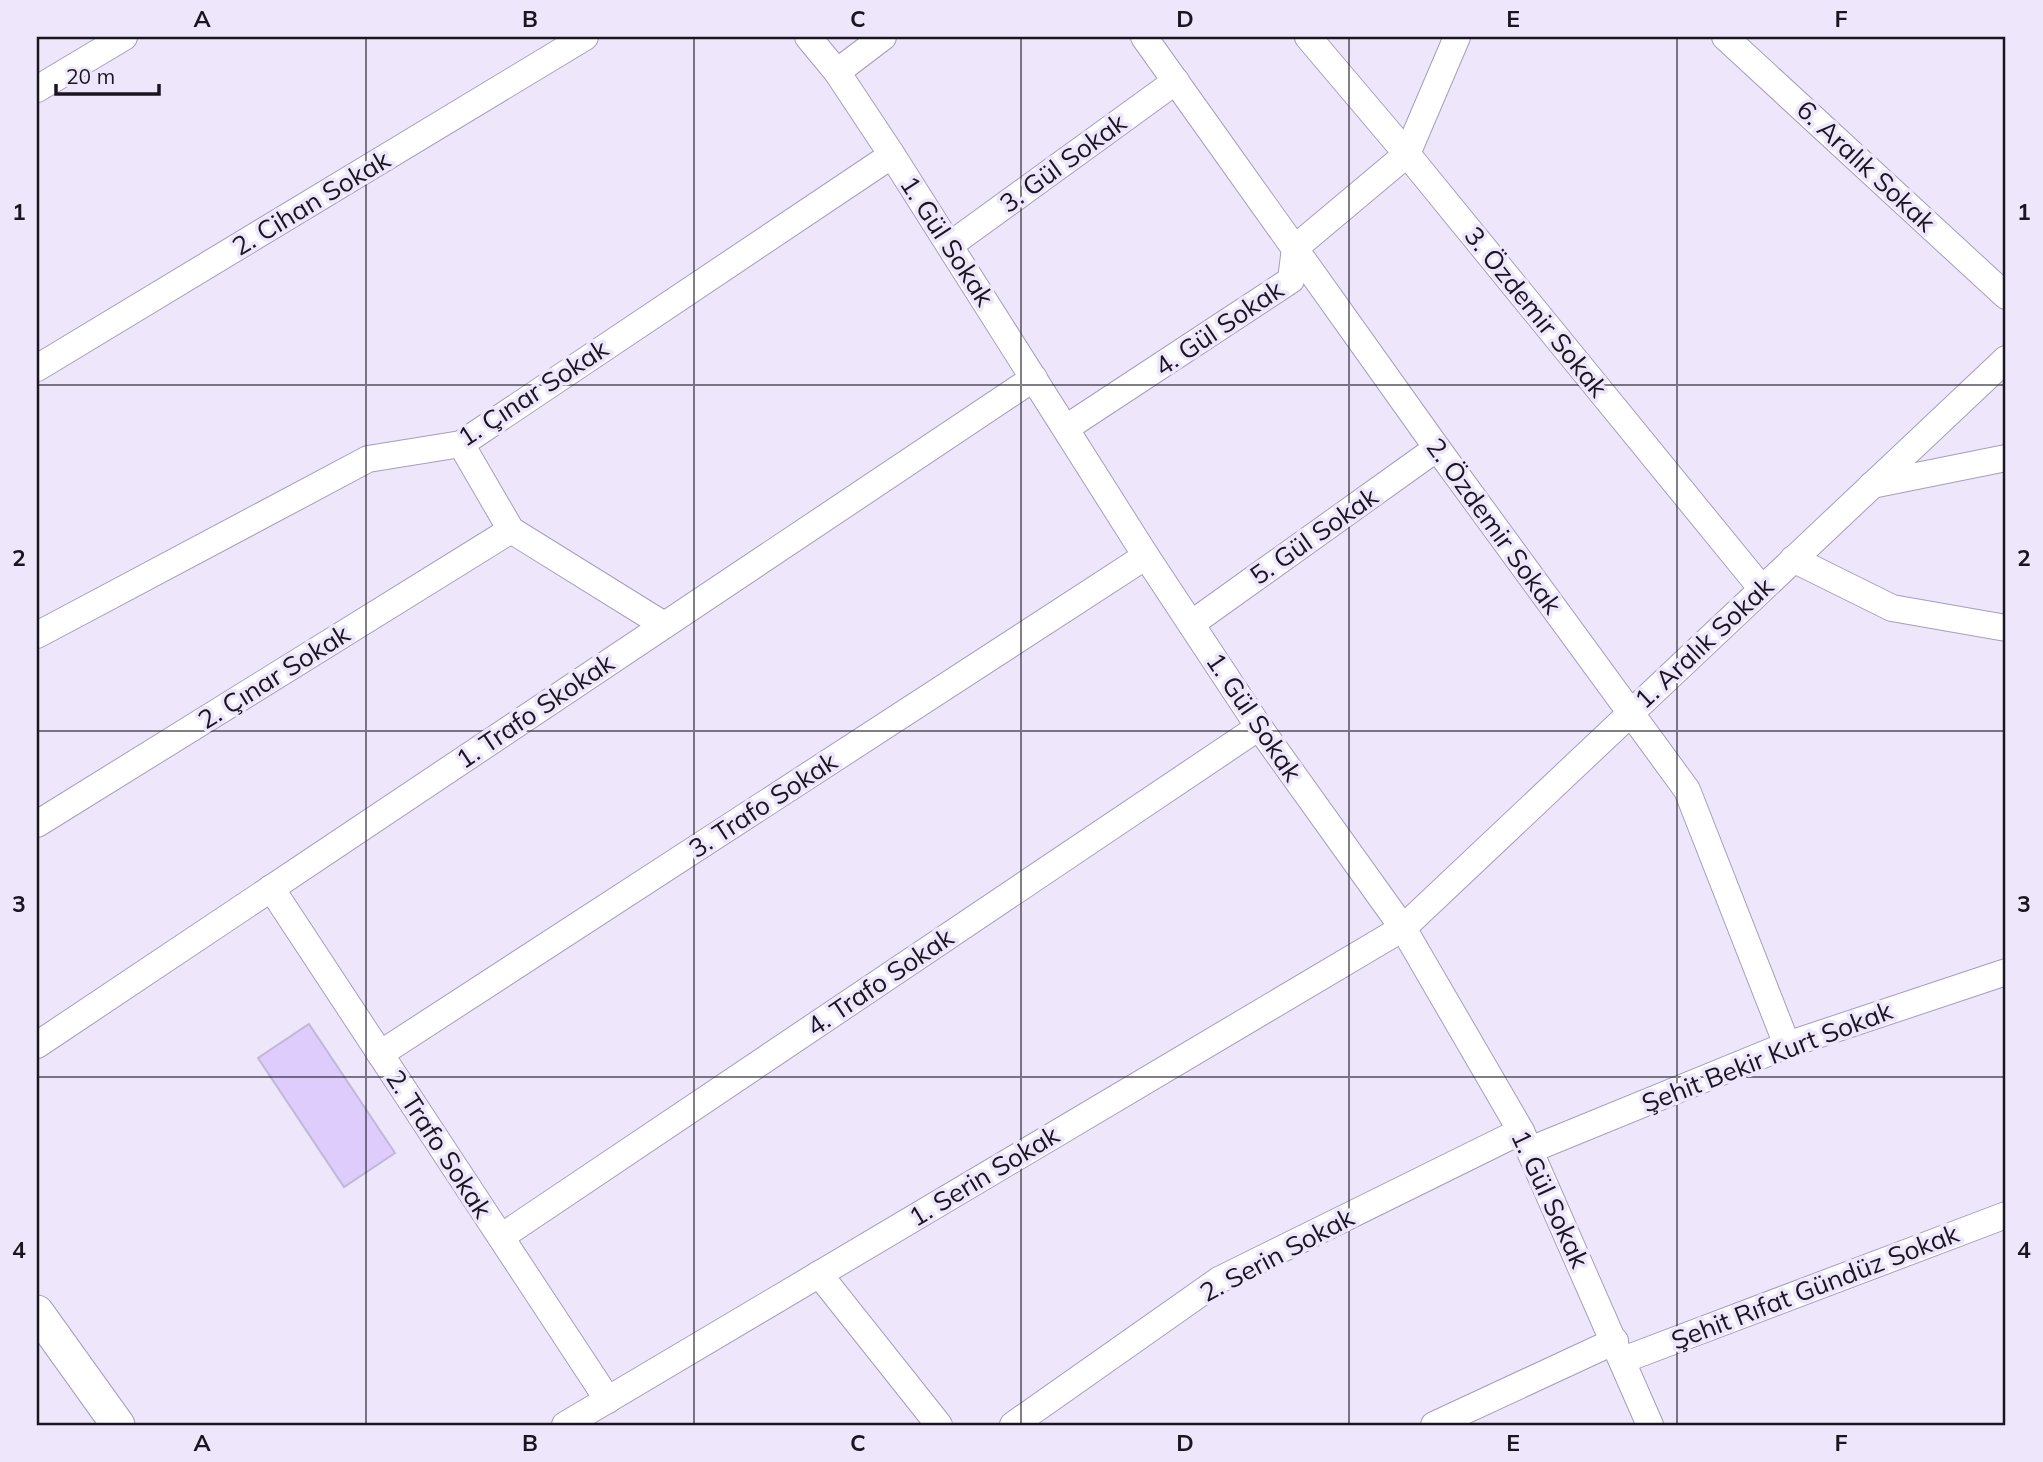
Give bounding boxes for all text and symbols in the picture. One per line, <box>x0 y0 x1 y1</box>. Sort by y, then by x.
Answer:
text: A <box>193 4 211 33</box>
text: B <box>522 4 538 33</box>
text: C <box>850 4 866 33</box>
text: D <box>1176 4 1194 33</box>
text: E <box>1506 4 1520 33</box>
text: F <box>1834 4 1848 33</box>
scale bar <box>56 52 159 96</box>
text: 20 m <box>66 63 115 89</box>
street label: 6. Aralık Sokak <box>1790 93 1943 239</box>
street label: 3. Gül Sokak <box>993 105 1133 220</box>
street label: 2. Cihan Sokak <box>226 142 396 263</box>
street label: 1. Gül Sokak <box>893 169 1002 313</box>
text: 1 <box>12 197 26 226</box>
text: 1 <box>2017 197 2031 226</box>
street label: 3. Özdemir Sokak <box>1458 220 1616 404</box>
street label: 4. Gül Sokak <box>1148 272 1290 383</box>
street label: 1. Çınar Sokak <box>451 331 615 453</box>
street label: 2. Özdemir Sokak <box>1419 431 1570 621</box>
street label: 5. Gül Sokak <box>1243 479 1385 592</box>
text: 2 <box>12 543 26 572</box>
text: 2 <box>2017 543 2031 572</box>
street label: 1. Aralık Sokak <box>1627 569 1781 715</box>
street label: 2. Çınar Sokak <box>192 617 356 736</box>
street label: 1. Trafo Skokak <box>449 645 620 776</box>
street label: 1. Gül Sokak <box>1199 646 1310 788</box>
street label: 3. Trafo Sokak <box>682 744 844 865</box>
text: 3 <box>12 889 26 918</box>
text: 3 <box>2017 889 2031 918</box>
street label: 4. Trafo Sokak <box>800 920 960 1043</box>
street label: Şehit Bekir Kurt Sokak <box>1637 993 1897 1120</box>
street label: 2. Trafo Sokak <box>379 1063 500 1225</box>
street label: 1. Serin Sokak <box>903 1117 1065 1233</box>
street label: 1. Gül Sokak <box>1504 1124 1597 1274</box>
street label: 2. Serin Sokak <box>1194 1200 1360 1309</box>
street label: Şehit Rıfat Gündüz Sokak <box>1666 1216 1964 1357</box>
text: 4 <box>12 1235 26 1264</box>
text: 4 <box>2017 1235 2031 1264</box>
text: A <box>193 1428 211 1457</box>
text: B <box>522 1428 538 1457</box>
text: C <box>850 1428 866 1457</box>
text: D <box>1176 1428 1194 1457</box>
text: E <box>1506 1428 1520 1457</box>
text: F <box>1834 1428 1848 1457</box>

